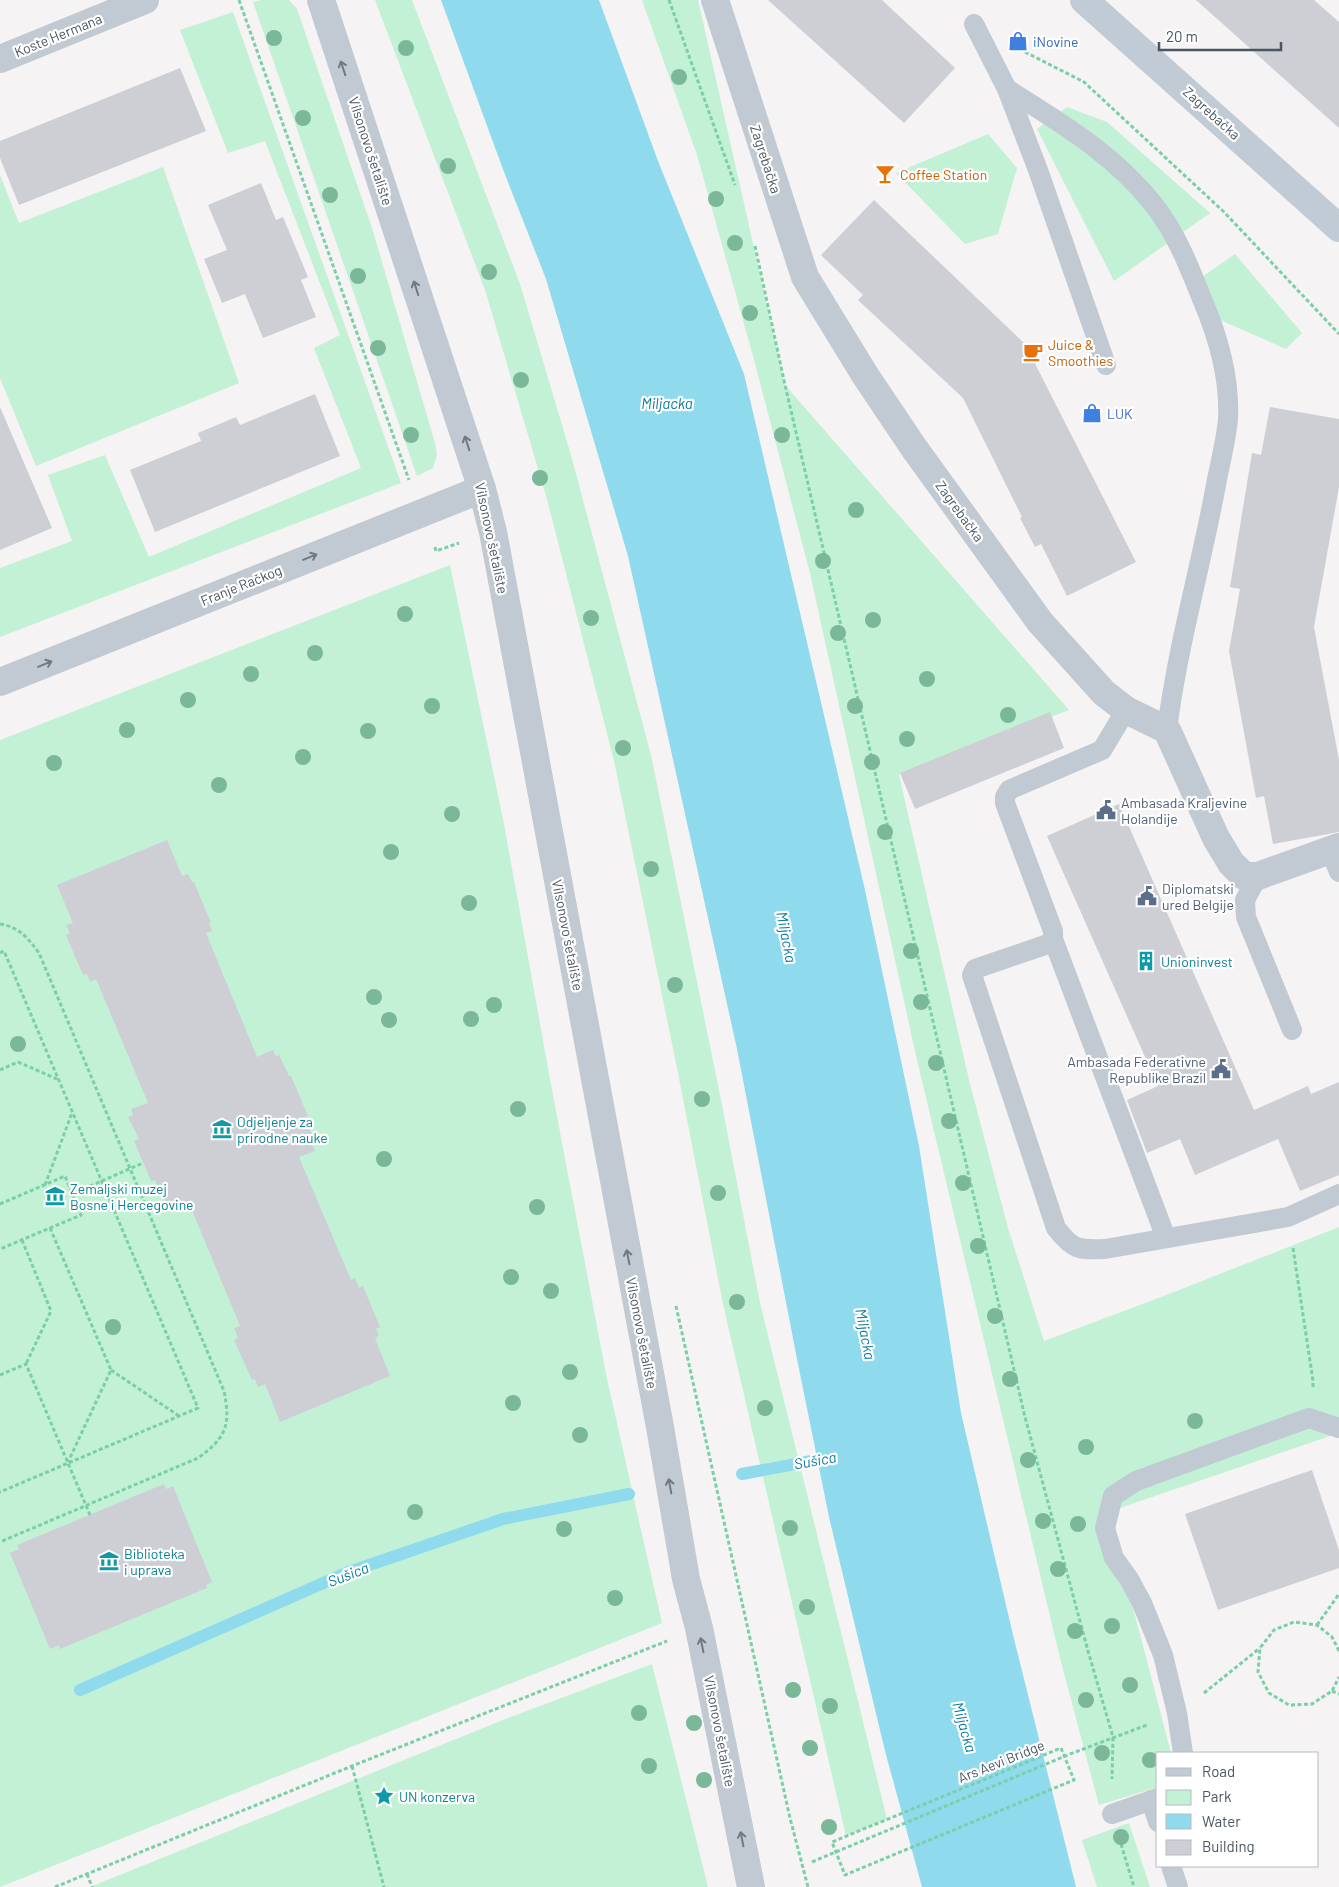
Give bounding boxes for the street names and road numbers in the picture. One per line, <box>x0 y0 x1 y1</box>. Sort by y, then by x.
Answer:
street label: Koste Hermana <box>12 10 104 60</box>
street label: Zagrebačka <box>1180 83 1244 143</box>
street label: Vilsonovo šetalište <box>345 94 397 208</box>
street label: Zagrebačka <box>747 123 785 195</box>
street label: Zagrebačka <box>932 477 988 545</box>
street label: Vilsonovo šetalište <box>472 481 512 595</box>
street label: Franje Račkog <box>198 561 284 609</box>
street label: Vilsonovo šetalište <box>549 878 587 992</box>
street label: Vilsonovo šetalište <box>623 1276 661 1390</box>
street label: Vilsonovo šetalište <box>701 1674 739 1788</box>
street label: Ars Aevi Bridge <box>955 1736 1047 1786</box>

